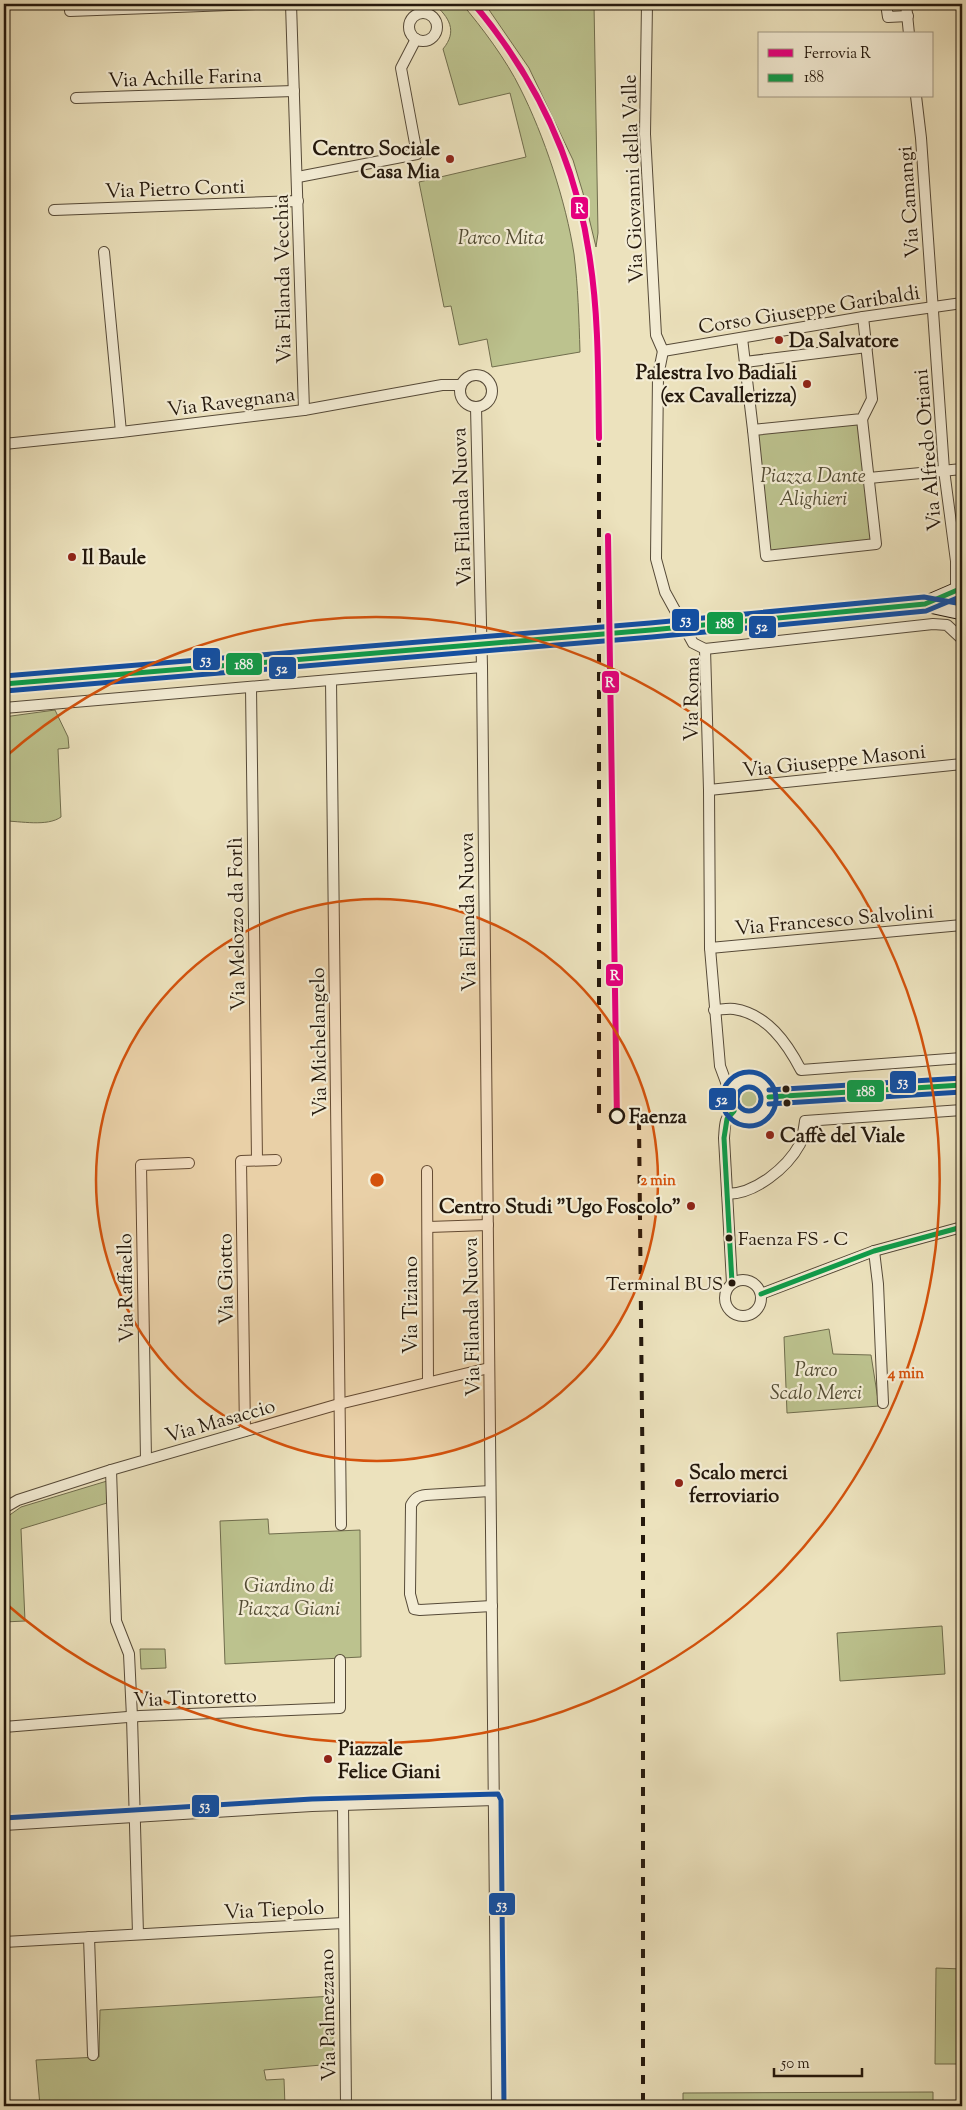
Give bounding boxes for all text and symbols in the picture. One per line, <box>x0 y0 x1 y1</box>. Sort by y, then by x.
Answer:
legend <box>758 32 934 98</box>
text: Ferrovia R <box>804 44 871 65</box>
street label: Via Achille Farina <box>108 62 263 97</box>
text: 188 <box>804 68 824 89</box>
street label: Via Giovanni della Valle <box>616 74 653 284</box>
place label: Centro Sociale Casa Mia <box>312 136 441 188</box>
street label: Via Camangi <box>892 145 929 259</box>
marker: Centro Sociale Casa Mia <box>444 153 456 165</box>
street label: Via Pietro Conti <box>105 174 246 207</box>
street label: Via Filanda Vecchia <box>269 194 300 364</box>
line badge: R <box>570 196 589 220</box>
text: R <box>575 200 586 220</box>
park label: Parco Mita <box>458 225 544 254</box>
street label: Corso Giuseppe Garibaldi <box>697 280 923 343</box>
place label: Da Salvatore <box>789 328 899 357</box>
marker: Da Salvatore <box>773 334 785 346</box>
place label: Palestra Ivo Badiali (ex Cavallerizza) <box>636 360 797 412</box>
street label: Via Alfredo Oriani <box>908 367 951 532</box>
marker: Palestra Ivo Badiali (ex Cavallerizza) <box>801 378 813 390</box>
street label: Via Ravegnana <box>166 381 297 426</box>
street label: Via Filanda Nuova <box>446 427 481 587</box>
park label: Piazza Dante Alighieri <box>760 463 866 515</box>
place label: Il Baule <box>82 545 146 574</box>
marker: Il Baule <box>66 551 78 563</box>
line badge: 53 <box>671 608 700 632</box>
text: 53 <box>680 611 692 631</box>
line badge: 188 <box>706 611 744 635</box>
text: 188 <box>716 615 734 635</box>
line badge: 52 <box>748 615 777 639</box>
text: 52 <box>755 618 768 638</box>
line badge: 53 <box>192 647 221 671</box>
text: 53 <box>200 651 212 671</box>
line badge: 188 <box>225 652 263 676</box>
text: 188 <box>235 656 253 676</box>
line badge: 52 <box>268 656 297 680</box>
street label: Via Roma <box>678 656 709 742</box>
text: 52 <box>275 660 288 680</box>
line badge: R <box>601 670 620 694</box>
text: R <box>605 674 616 694</box>
street label: Via Giuseppe Masoni <box>741 738 928 787</box>
street label: Via Filanda Nuova <box>454 832 485 992</box>
street label: Via Melozzo da Forlì <box>222 837 255 1011</box>
street label: Via Francesco Salvolini <box>733 898 935 945</box>
line badge: R <box>605 963 624 987</box>
street label: Via Michelangelo <box>305 967 336 1117</box>
text: R <box>610 967 621 987</box>
line badge: 53 <box>889 1070 917 1094</box>
text: 53 <box>897 1073 909 1093</box>
line badge: 188 <box>846 1079 885 1103</box>
text: 188 <box>857 1083 875 1103</box>
unlabelled marker <box>781 1084 791 1094</box>
line badge: 52 <box>708 1087 737 1111</box>
text: 52 <box>715 1091 728 1111</box>
unlabelled marker <box>782 1098 792 1108</box>
place label: Faenza <box>629 1104 687 1133</box>
marker: Faenza <box>609 1108 625 1124</box>
place label: Caffè del Viale <box>780 1123 905 1152</box>
marker: Caffè del Viale <box>764 1129 776 1141</box>
centre of rings <box>368 1171 386 1189</box>
text: 2 min <box>640 1171 676 1192</box>
place label: Centro Studi "Ugo Foscolo" <box>439 1194 681 1223</box>
marker: Centro Studi "Ugo Foscolo" <box>685 1200 697 1212</box>
place label: Faenza FS - C <box>738 1227 849 1254</box>
street label: Via Raffaello <box>112 1233 143 1343</box>
street label: Via Giotto <box>212 1233 243 1325</box>
marker: Faenza FS - C <box>724 1233 734 1243</box>
street label: Via Filanda Nuova <box>458 1237 489 1397</box>
street label: Via Tiziano <box>398 1256 427 1354</box>
place label: Terminal BUS <box>606 1272 723 1299</box>
marker: Terminal BUS <box>727 1278 737 1288</box>
park label: Parco Scalo Merci <box>770 1357 862 1409</box>
text: 4 min <box>887 1364 924 1385</box>
street label: Via Masaccio <box>162 1393 279 1452</box>
place label: Scalo merci ferroviario <box>689 1460 788 1512</box>
marker: Scalo merci ferroviario <box>673 1477 685 1489</box>
park label: Giardino di Piazza Giani <box>238 1573 340 1625</box>
street label: Via Tintoretto <box>133 1683 257 1716</box>
place label: Piazzale Felice Giani <box>338 1736 441 1788</box>
marker: Piazzale Felice Giani <box>322 1753 334 1765</box>
line badge: 53 <box>191 1794 220 1818</box>
text: 53 <box>199 1797 211 1817</box>
line badge: 53 <box>488 1892 516 1916</box>
street label: Via Tiepolo <box>223 1894 325 1929</box>
text: 53 <box>496 1896 508 1916</box>
street label: Via Palmezzano <box>314 1948 345 2081</box>
scale bar <box>774 2045 861 2077</box>
text: 50 m <box>780 2054 810 2075</box>

